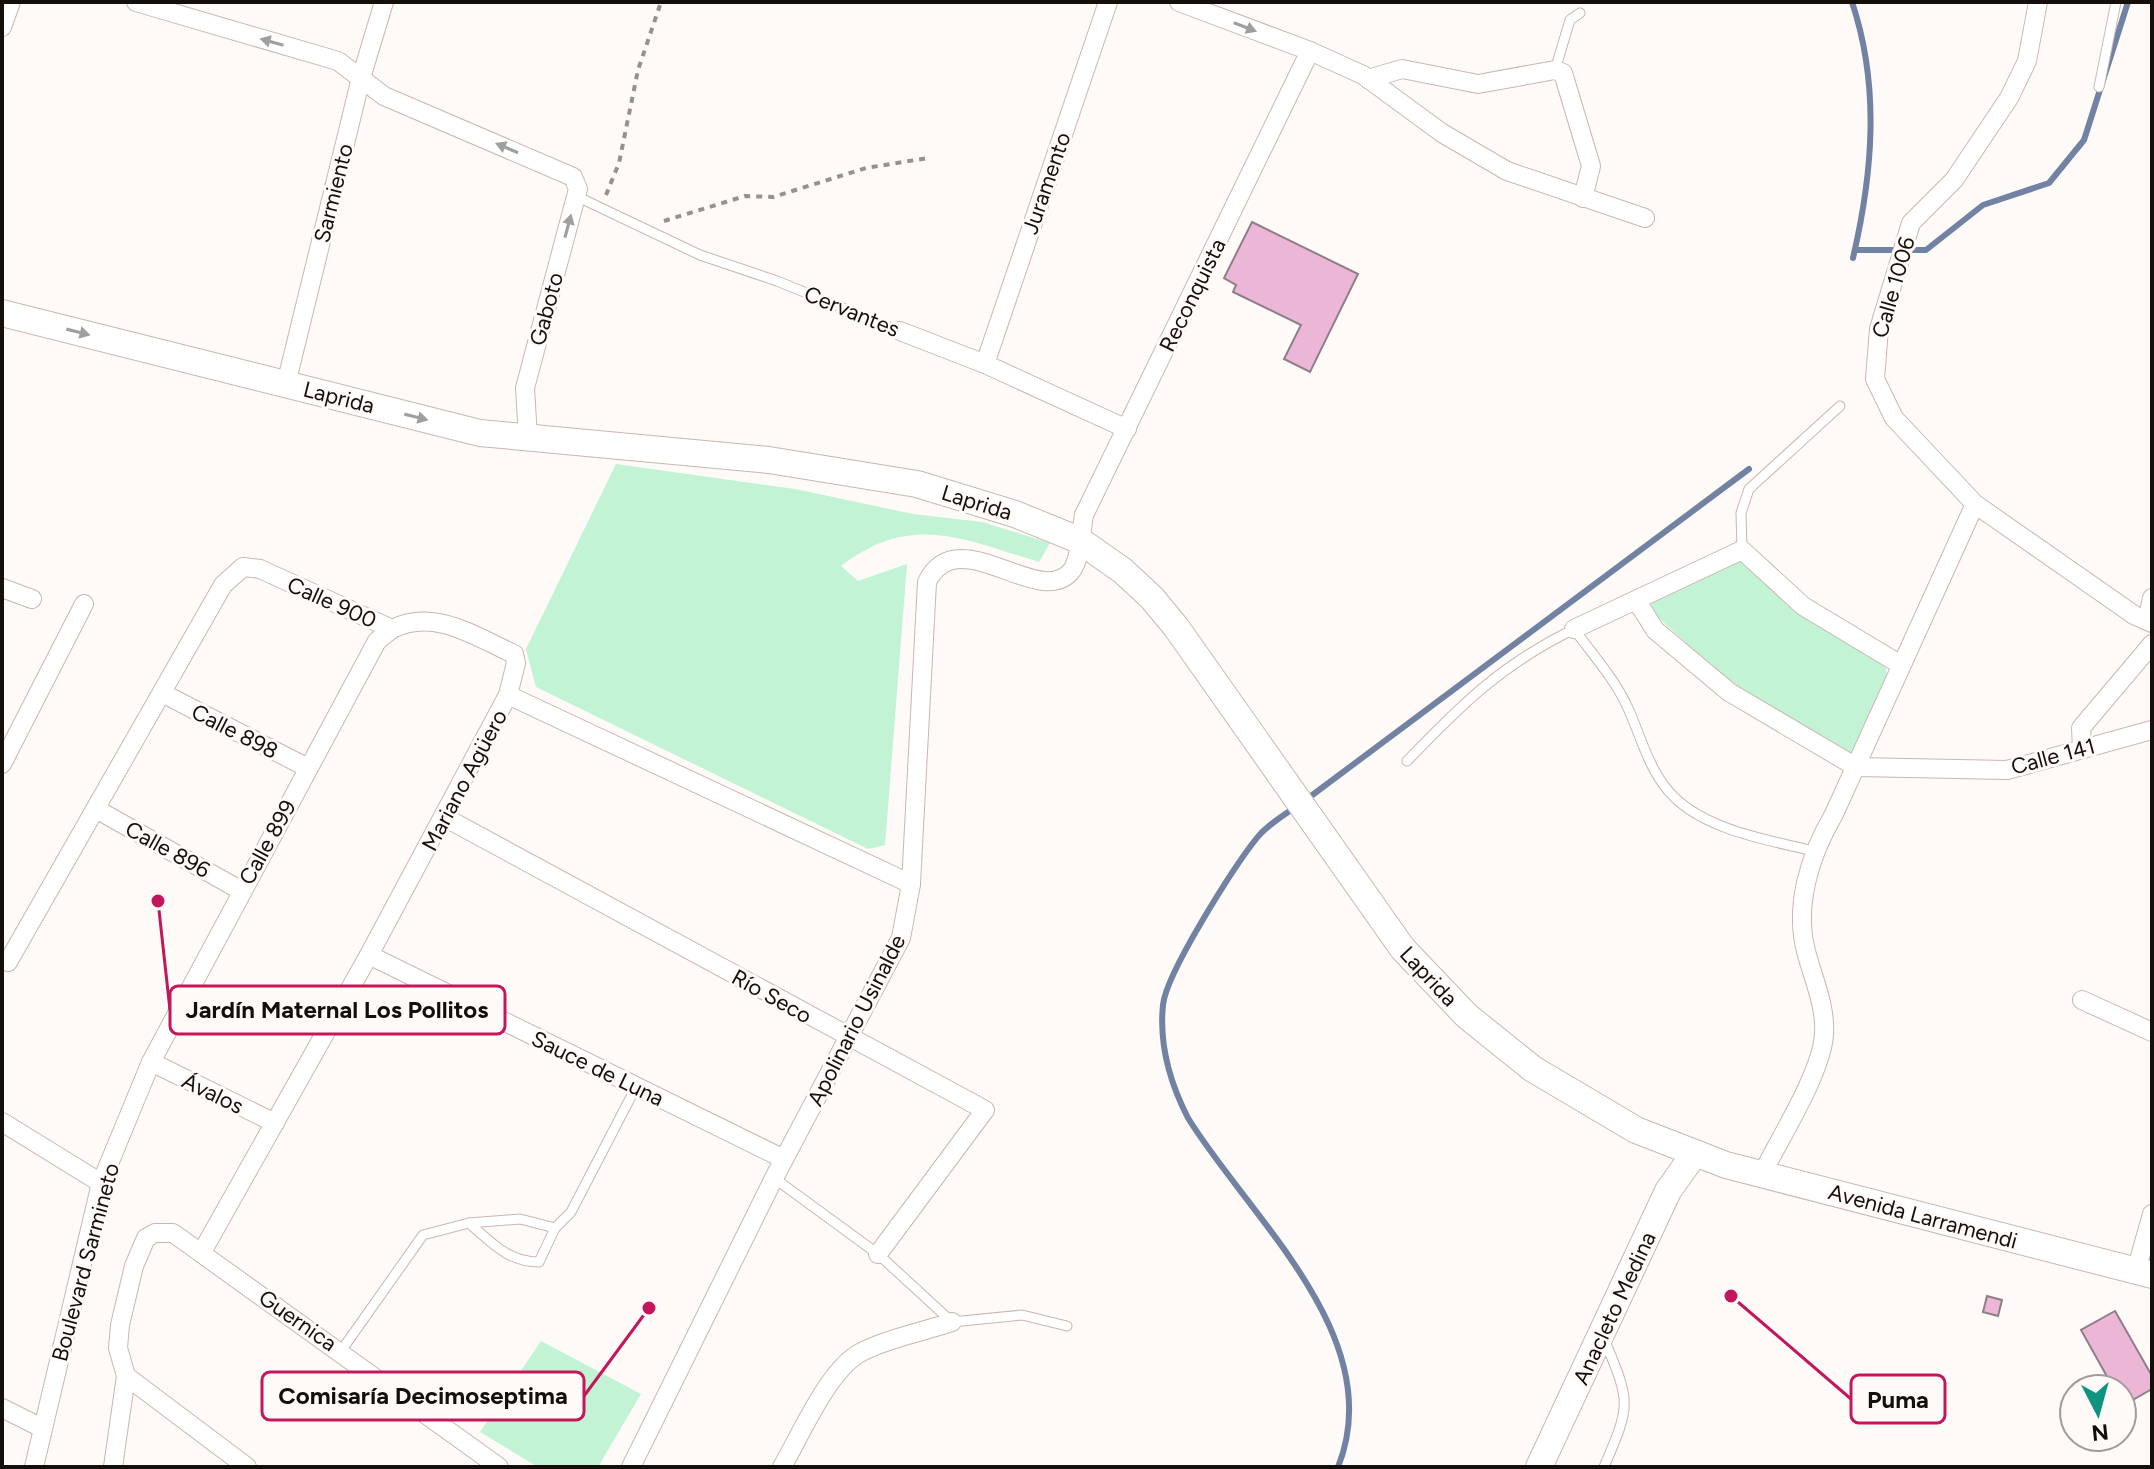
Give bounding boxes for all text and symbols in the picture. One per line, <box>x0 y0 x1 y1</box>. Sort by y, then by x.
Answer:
one-way arrow <box>1233 21 1257 34</box>
one-way arrow <box>260 35 284 48</box>
street label: Juramento <box>1016 129 1077 238</box>
street label: Sarmiento <box>308 141 359 246</box>
one-way arrow <box>495 142 519 155</box>
one-way arrow <box>562 214 574 239</box>
street label: Calle 1006 <box>1866 233 1921 341</box>
street label: Reconquista <box>1153 234 1231 356</box>
street label: Gaboto <box>524 270 569 349</box>
street label: Cervantes <box>800 280 903 343</box>
one-way arrow <box>65 327 90 339</box>
street label: Laprida <box>301 376 377 419</box>
one-way arrow <box>403 411 428 423</box>
street label: Laprida <box>938 479 1015 526</box>
street label: Calle 900 <box>283 571 381 634</box>
street label: Calle 898 <box>187 698 283 765</box>
street label: Mariano Agüero <box>416 705 513 856</box>
street label: Calle 141 <box>2008 732 2098 781</box>
street label: Calle 899 <box>233 795 302 889</box>
street label: Calle 896 <box>121 815 215 884</box>
street label: Apolinario Usinalde <box>802 930 911 1111</box>
street label: Laprida <box>1394 941 1463 1012</box>
street label: Río Seco <box>727 963 816 1029</box>
callout: Jardín Maternal Los Pollitos <box>170 986 505 1034</box>
text: Jardín Maternal Los Pollitos <box>186 995 488 1024</box>
street label: Sauce de Luna <box>527 1025 668 1112</box>
street label: Ávalos <box>178 1067 248 1120</box>
street label: Boulevard Sarmineto <box>46 1160 125 1364</box>
street label: Avenida Larramendi <box>1825 1178 2020 1255</box>
street label: Anacleto Medina <box>1567 1227 1662 1389</box>
street label: Guernica <box>254 1284 342 1357</box>
callout: Comisaría Decimoseptima <box>262 1372 584 1420</box>
north arrow <box>2058 1373 2138 1453</box>
callout: Puma <box>1851 1375 1945 1423</box>
text: Comisaría Decimoseptima <box>278 1381 568 1410</box>
text: Puma <box>1867 1385 1929 1414</box>
text: N <box>2090 1418 2110 1447</box>

